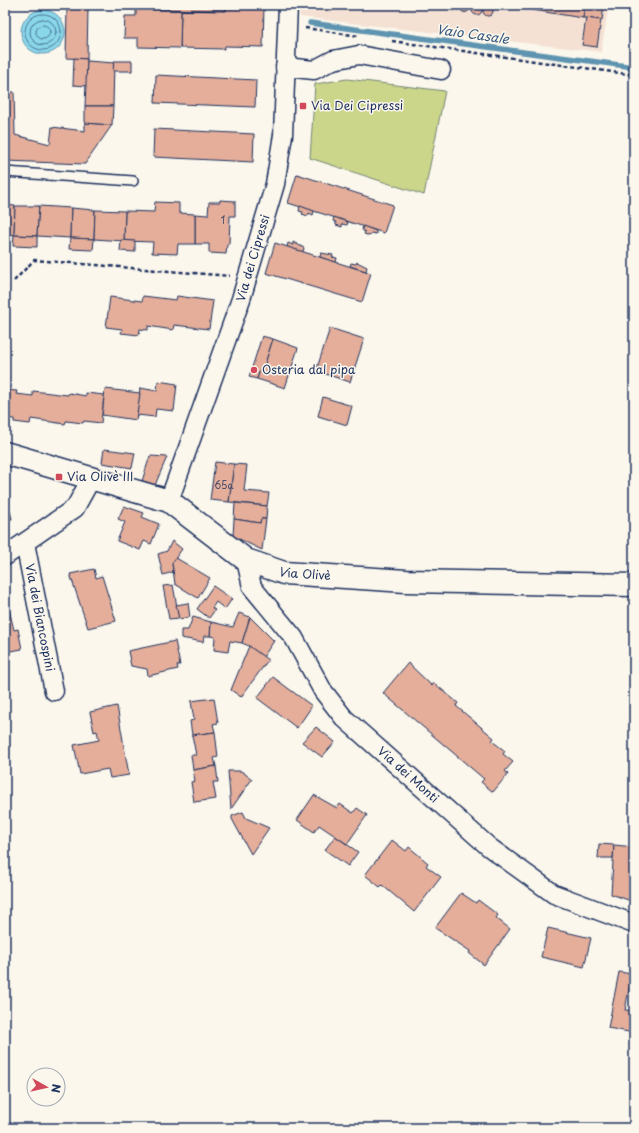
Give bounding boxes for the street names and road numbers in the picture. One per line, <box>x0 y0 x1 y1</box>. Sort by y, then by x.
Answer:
street label: Via dei Cipressi <box>231 212 273 304</box>
street label: Via dei Biancospini <box>21 562 60 673</box>
street label: Via Olivè <box>277 562 332 584</box>
street label: Via dei Monti <box>374 742 443 807</box>

